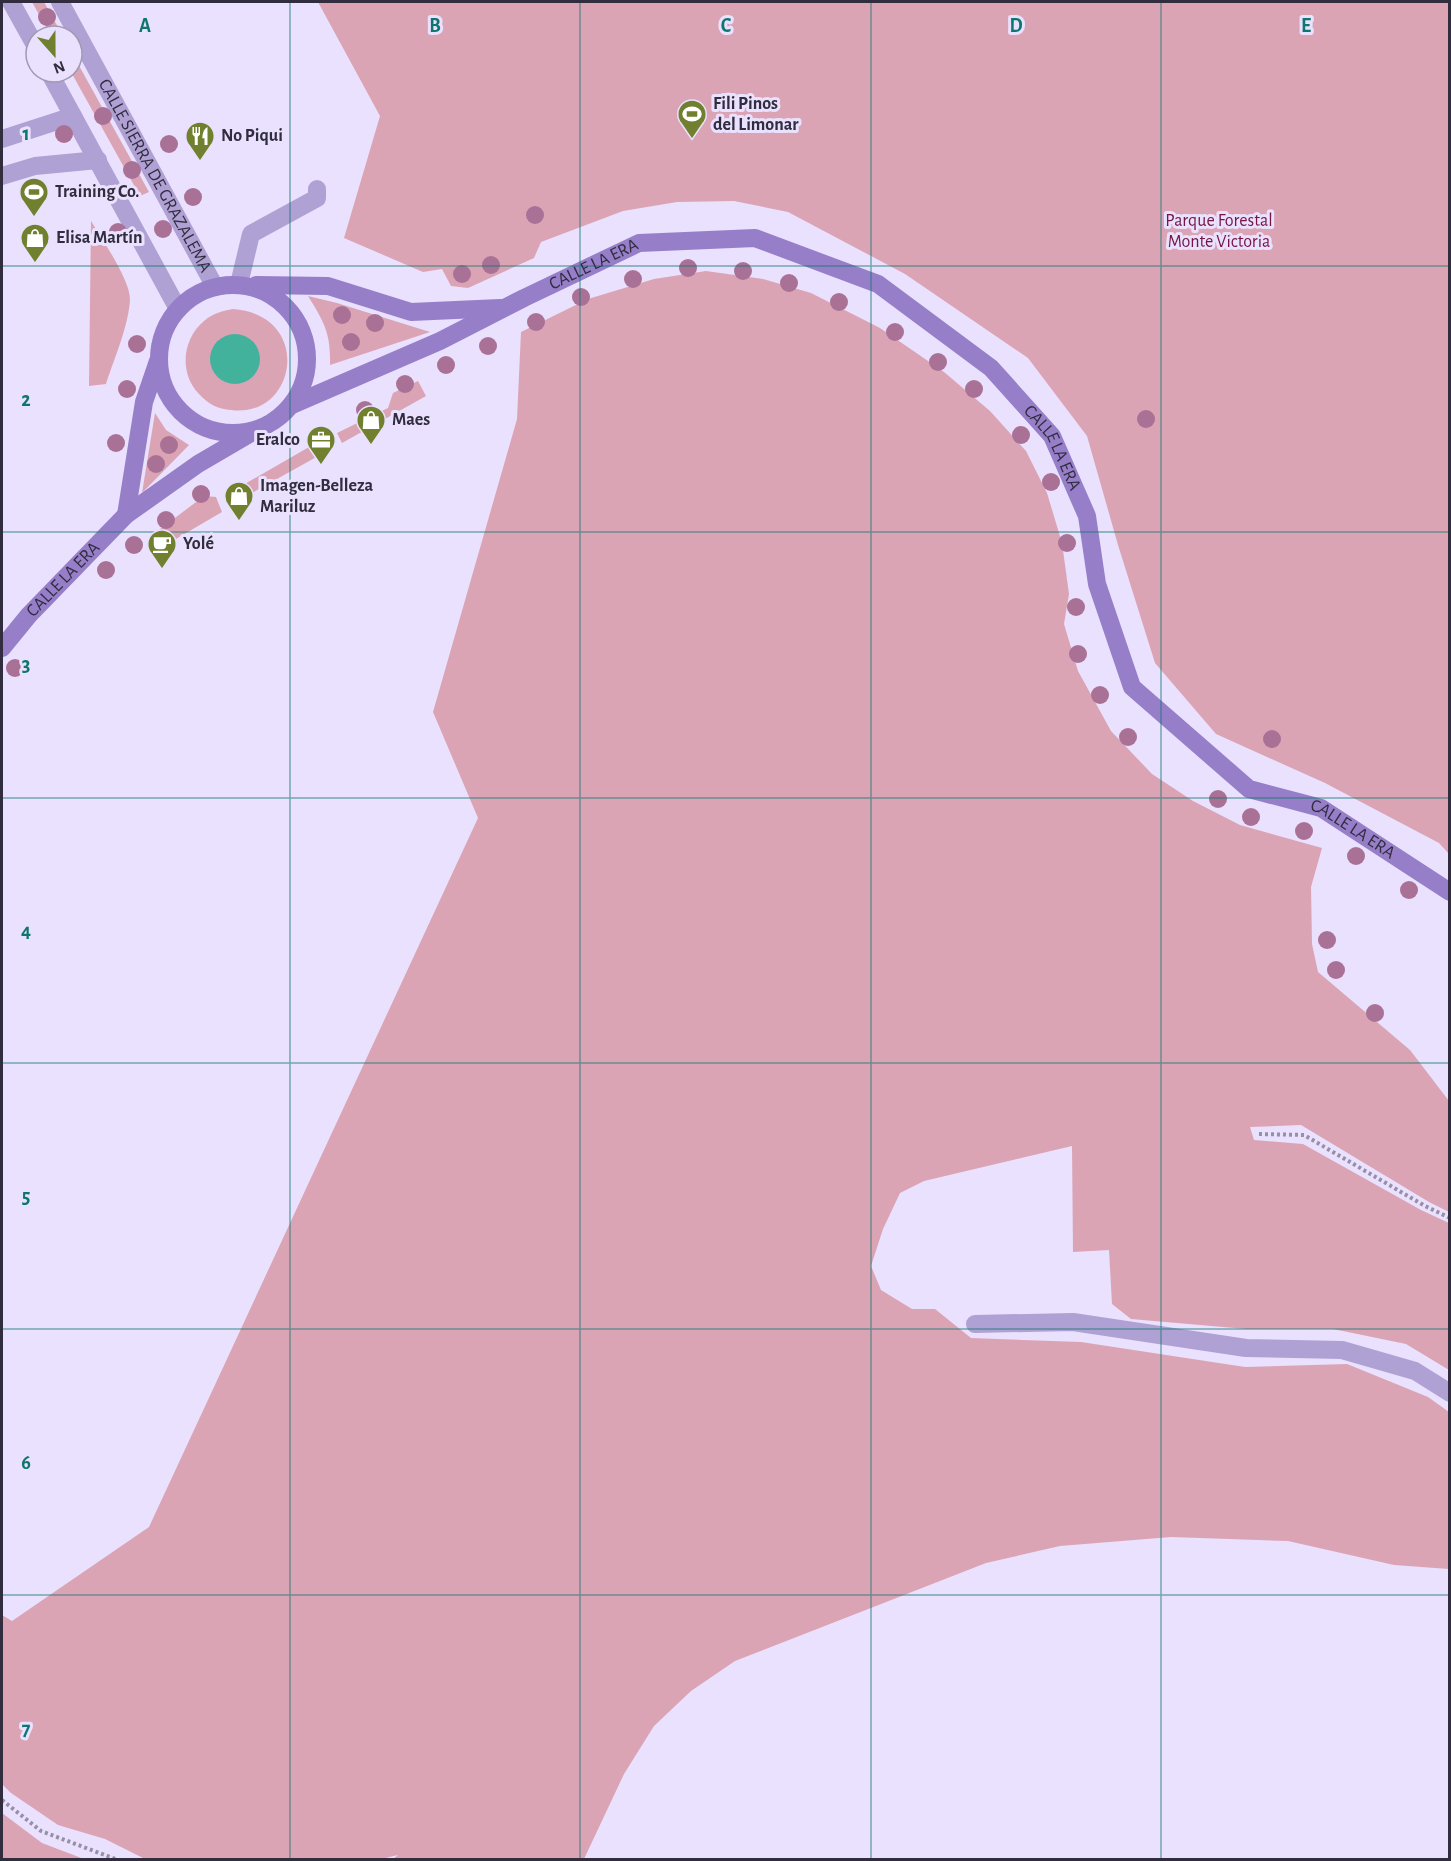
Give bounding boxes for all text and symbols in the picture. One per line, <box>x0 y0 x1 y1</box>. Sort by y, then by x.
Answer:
text: A <box>139 16 151 36</box>
text: B <box>429 16 441 36</box>
text: C <box>721 16 732 36</box>
text: D <box>1009 16 1023 36</box>
text: E <box>1301 16 1311 36</box>
north arrow <box>24 24 84 84</box>
text: N <box>51 58 67 77</box>
street label: CALLE SIERRA DE GRAZALEMA <box>95 76 215 276</box>
place label: Fili Pinos del Limonar <box>713 95 799 134</box>
sports icon: Fili Pinos del Limonar <box>676 98 708 140</box>
restaurant icon: No Piqui <box>184 120 216 162</box>
text: 1 <box>22 124 30 144</box>
place label: No Piqui <box>221 127 283 145</box>
sports icon: Training Co. <box>18 176 50 218</box>
place label: Training Co. <box>55 183 139 201</box>
park label: Parque Forestal Monte Victoria <box>1165 212 1273 251</box>
shop icon: Elisa Martín <box>19 222 51 264</box>
place label: Elisa Martín <box>56 229 142 247</box>
street label: CALLE LA ERA <box>546 235 642 294</box>
text: 2 <box>21 390 31 410</box>
street label: CALLE LA ERA <box>1020 402 1084 494</box>
shop icon: Maes <box>355 404 387 446</box>
place label: Maes <box>392 411 430 429</box>
office icon: Eralco <box>305 424 337 466</box>
place label: Eralco <box>256 431 300 449</box>
place label: Imagen-Belleza Mariluz <box>260 477 374 516</box>
shop icon: Imagen-Belleza Mariluz <box>223 480 255 522</box>
cafe icon: Yolé <box>146 528 178 570</box>
place label: Yolé <box>183 535 214 553</box>
street label: CALLE LA ERA <box>23 538 104 620</box>
text: 3 <box>22 655 30 675</box>
street label: CALLE LA ERA <box>1309 797 1399 863</box>
text: 4 <box>21 921 31 941</box>
text: 5 <box>22 1187 30 1207</box>
text: 6 <box>21 1453 31 1473</box>
text: 7 <box>22 1719 31 1739</box>

